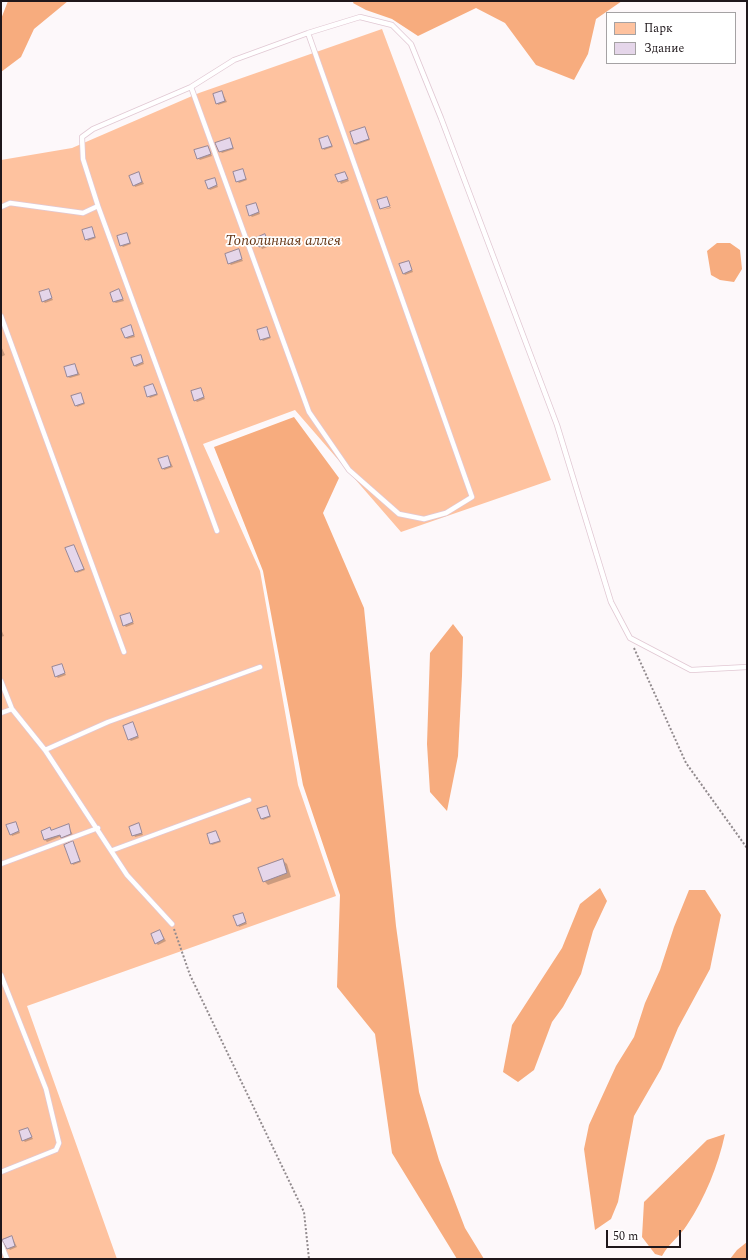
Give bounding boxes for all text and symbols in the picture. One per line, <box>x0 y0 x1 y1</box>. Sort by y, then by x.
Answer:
legend <box>606 12 736 64</box>
text: Парк <box>644 19 673 38</box>
text: Здание <box>644 39 684 58</box>
park label: Тополинная аллея <box>225 233 341 251</box>
scale bar <box>608 1222 683 1248</box>
text: 50 m <box>613 1227 638 1246</box>

